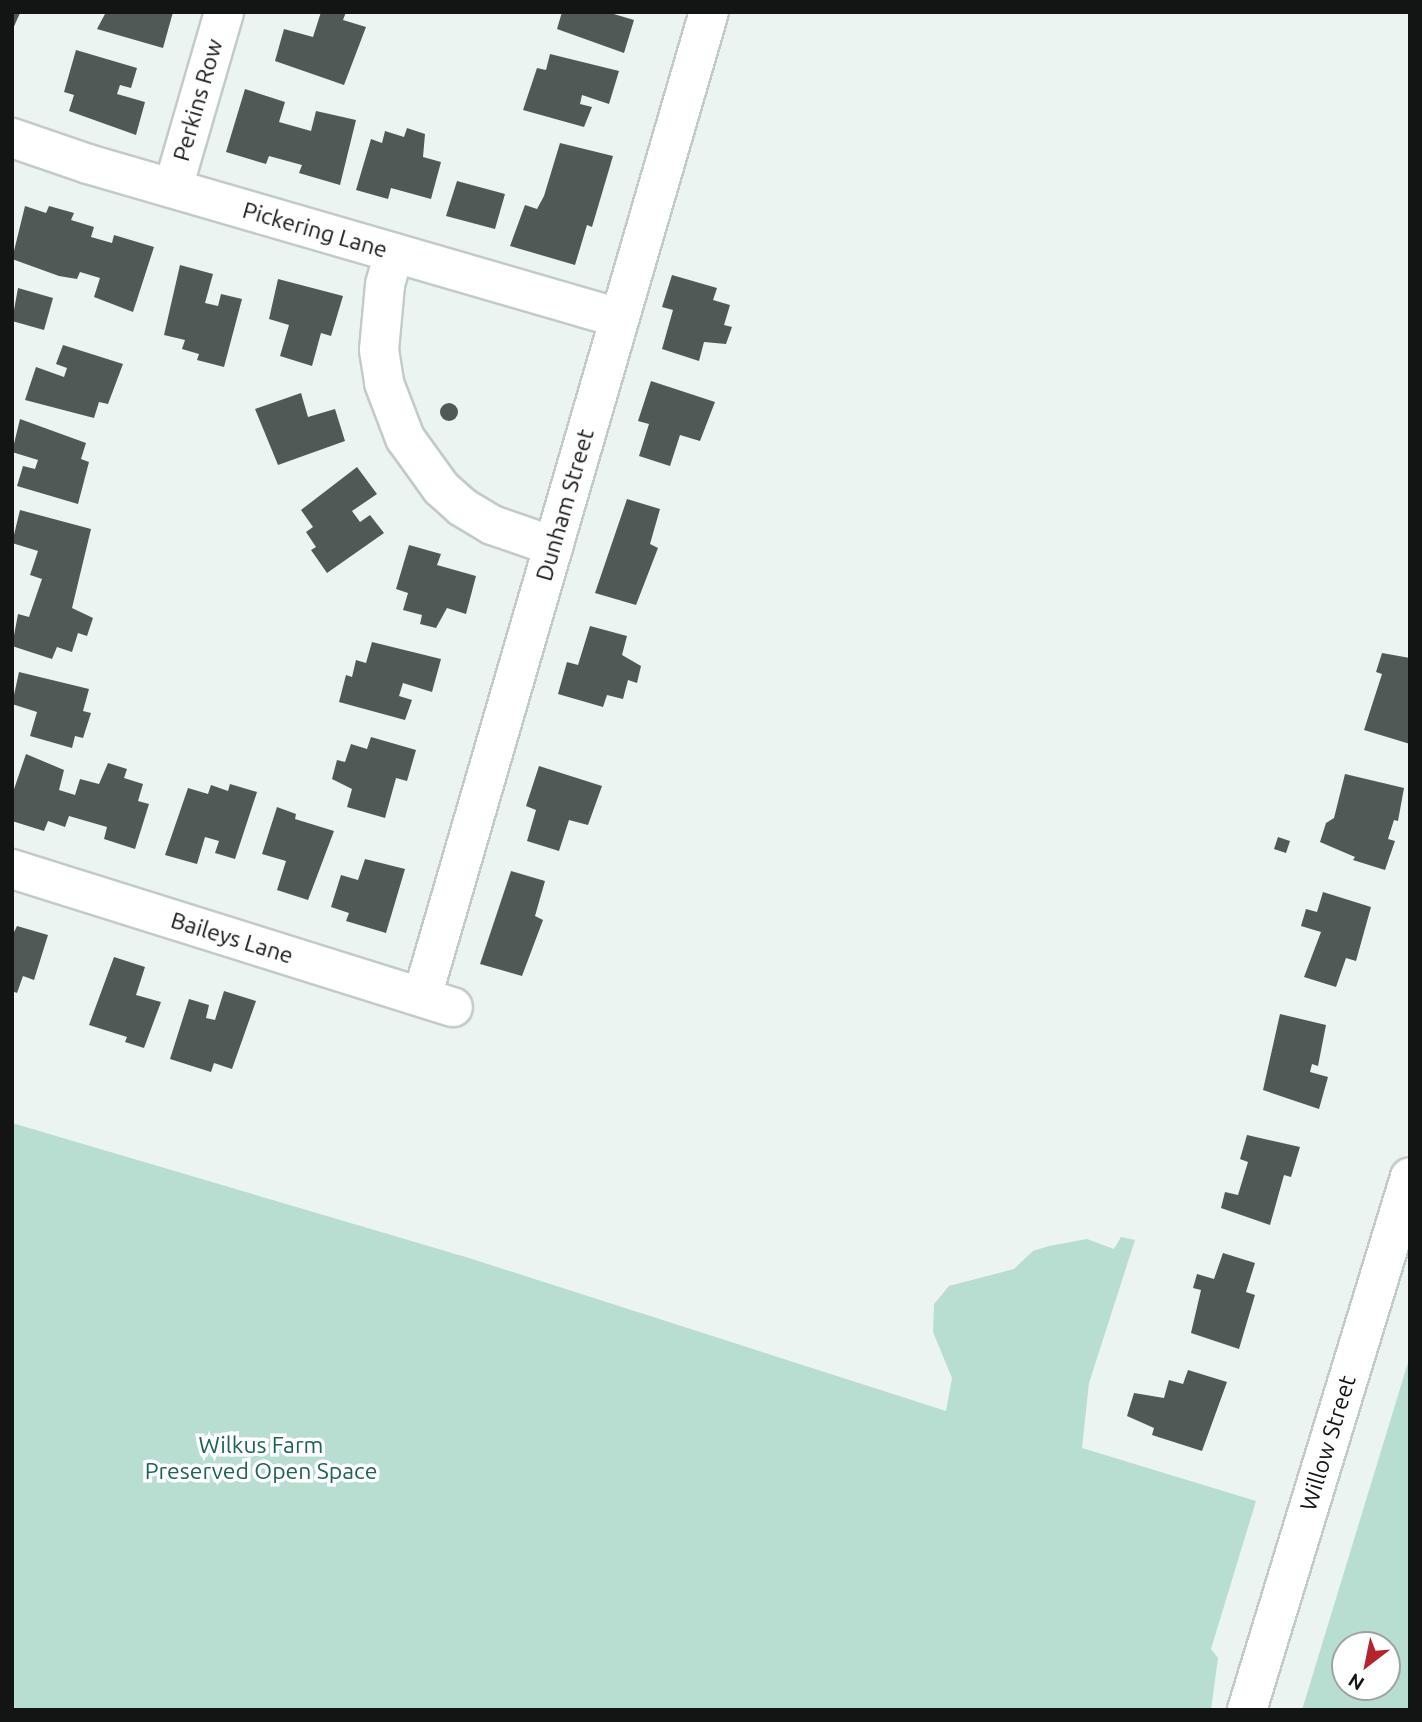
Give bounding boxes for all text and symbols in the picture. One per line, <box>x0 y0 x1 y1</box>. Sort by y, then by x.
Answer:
street label: Perkins Row <box>167 36 229 164</box>
street label: Pickering Lane <box>239 196 391 264</box>
street label: Dunham Street <box>530 426 600 584</box>
street label: Baileys Lane <box>168 906 296 970</box>
street label: Willow Street <box>1294 1372 1362 1514</box>
park label: Wilkus Farm Preserved Open Space <box>145 1431 377 1485</box>
north arrow <box>1331 1631 1401 1701</box>
text: N <box>1344 1669 1368 1695</box>

